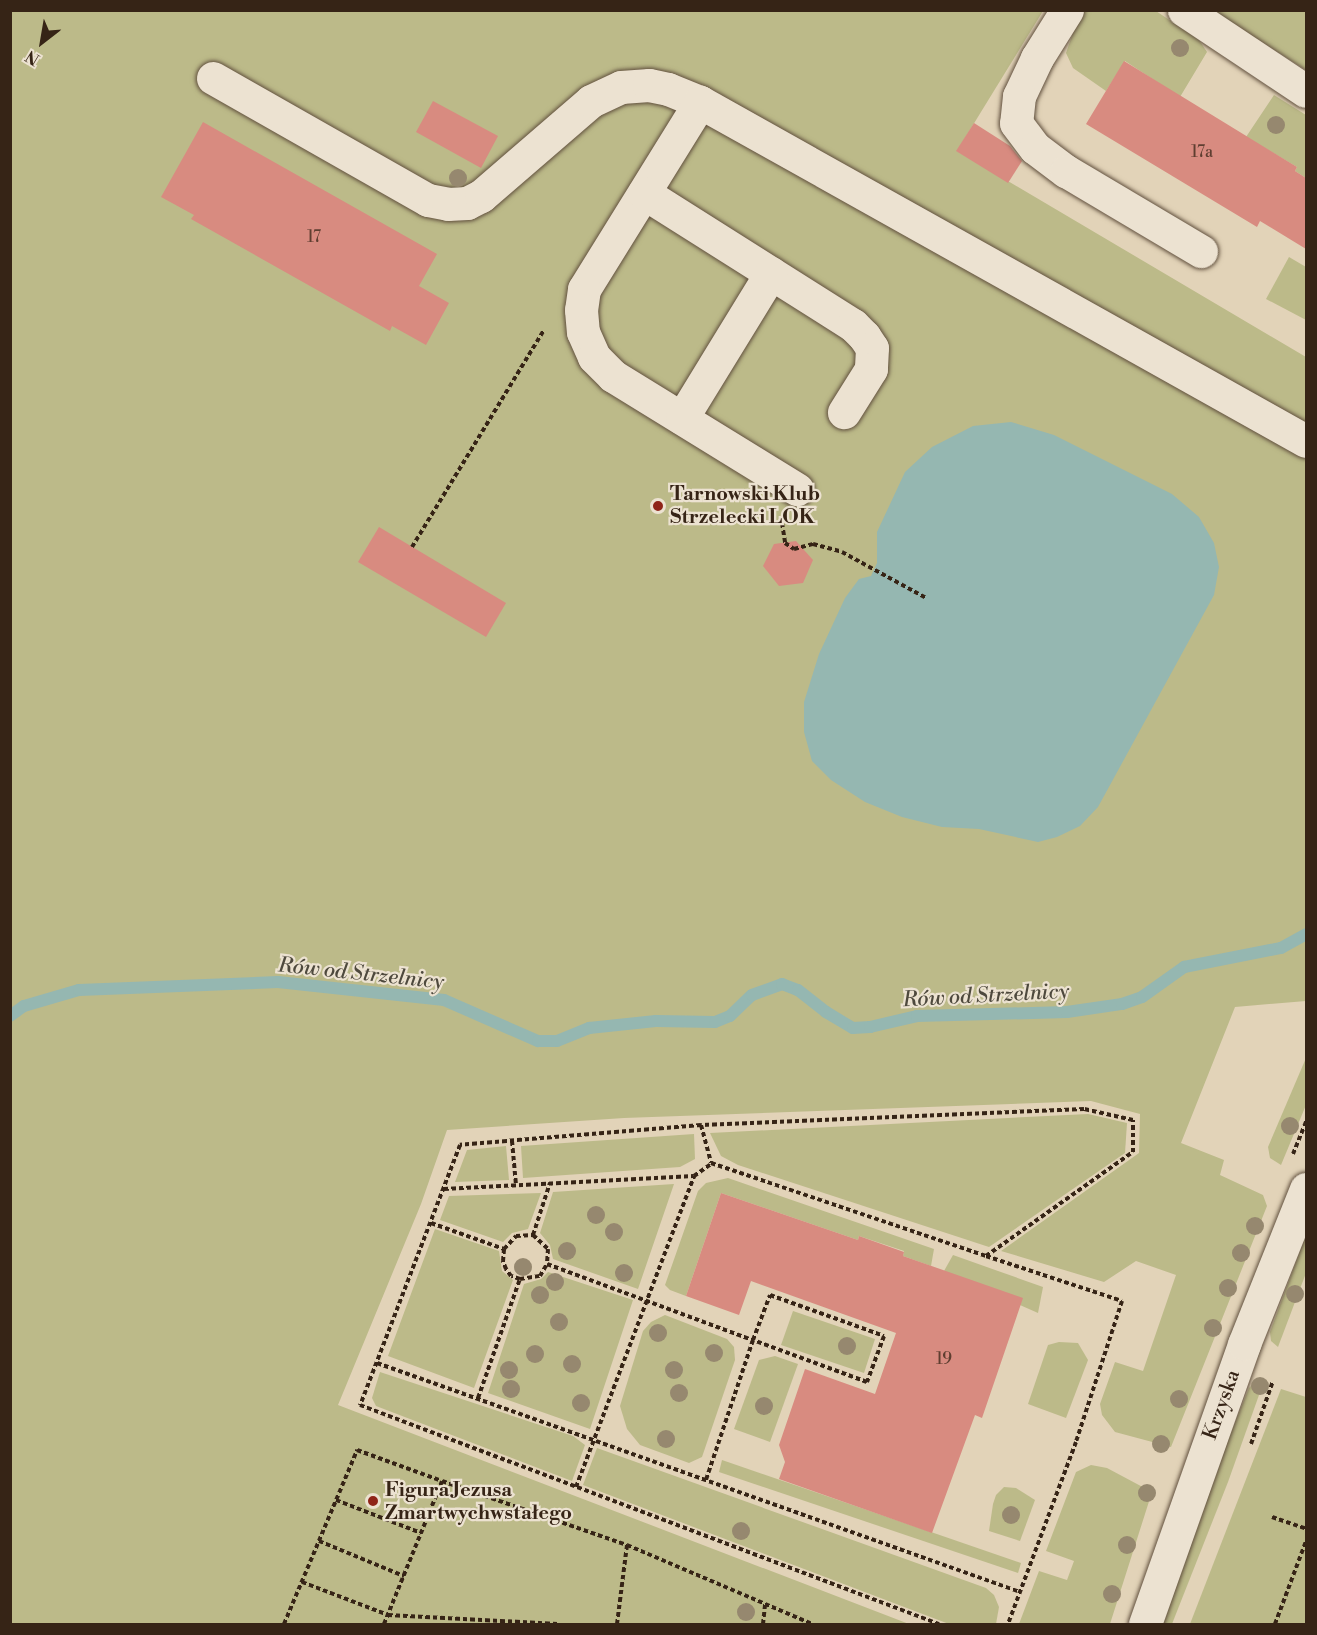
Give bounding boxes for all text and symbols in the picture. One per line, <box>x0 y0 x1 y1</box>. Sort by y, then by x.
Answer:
north arrow <box>12 12 72 72</box>
text: N <box>22 46 43 69</box>
house number: 17a <box>1191 142 1213 162</box>
house number: 17 <box>307 227 321 247</box>
place label: Tarnowski Klub Strzelecki LOK <box>670 482 820 529</box>
marker: Tarnowski Klub Strzelecki LOK <box>651 499 665 513</box>
water label: Rów od Strzelnicy <box>277 953 445 995</box>
water label: Rów od Strzelnicy <box>902 979 1070 1013</box>
house number: 19 <box>936 1349 952 1369</box>
street label: Krzyska <box>1198 1367 1246 1443</box>
place label: Figura Jezusa Zmartwychwstałego <box>385 1478 572 1525</box>
marker: Figura Jezusa Zmartwychwstałego <box>366 1494 380 1508</box>

